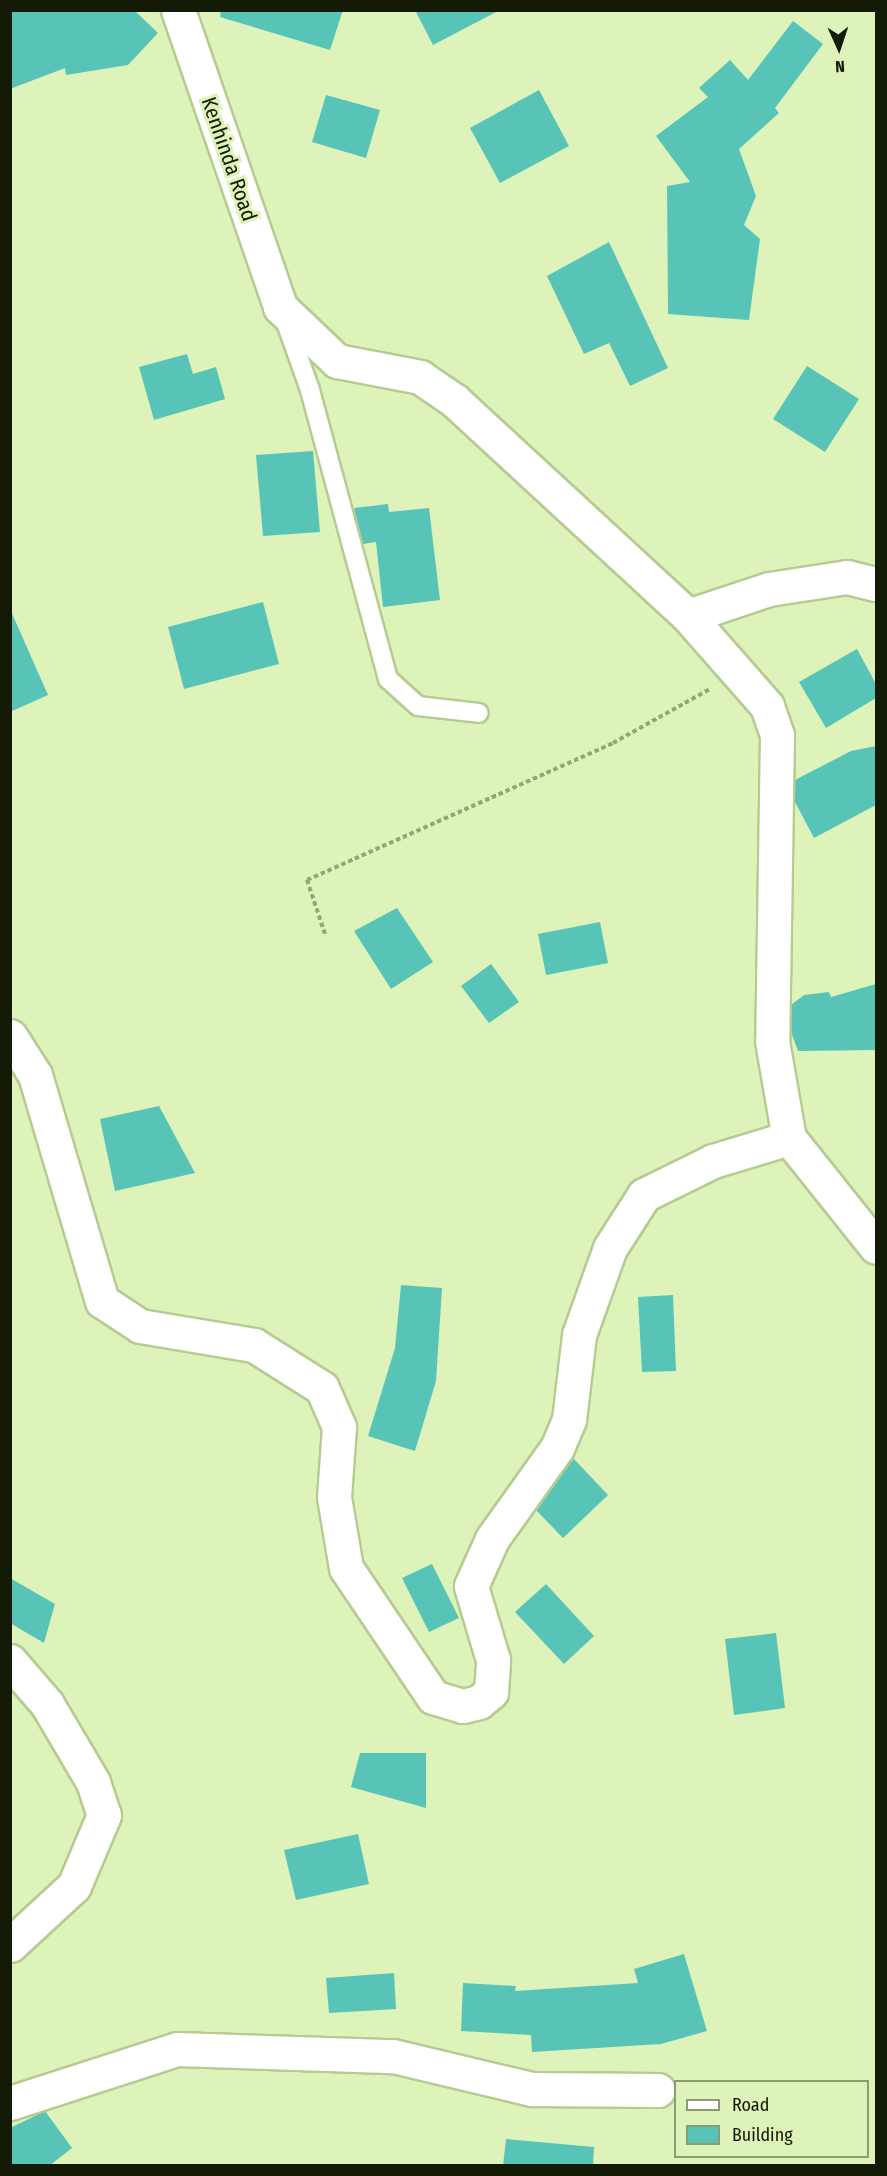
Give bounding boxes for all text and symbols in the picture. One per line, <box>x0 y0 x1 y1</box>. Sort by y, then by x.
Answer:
north arrow <box>809 18 869 78</box>
text: N <box>835 57 845 76</box>
street label: Kenhinda Road <box>196 94 262 224</box>
legend <box>674 2080 869 2158</box>
text: Road <box>732 2094 769 2116</box>
text: Building <box>732 2124 793 2146</box>

